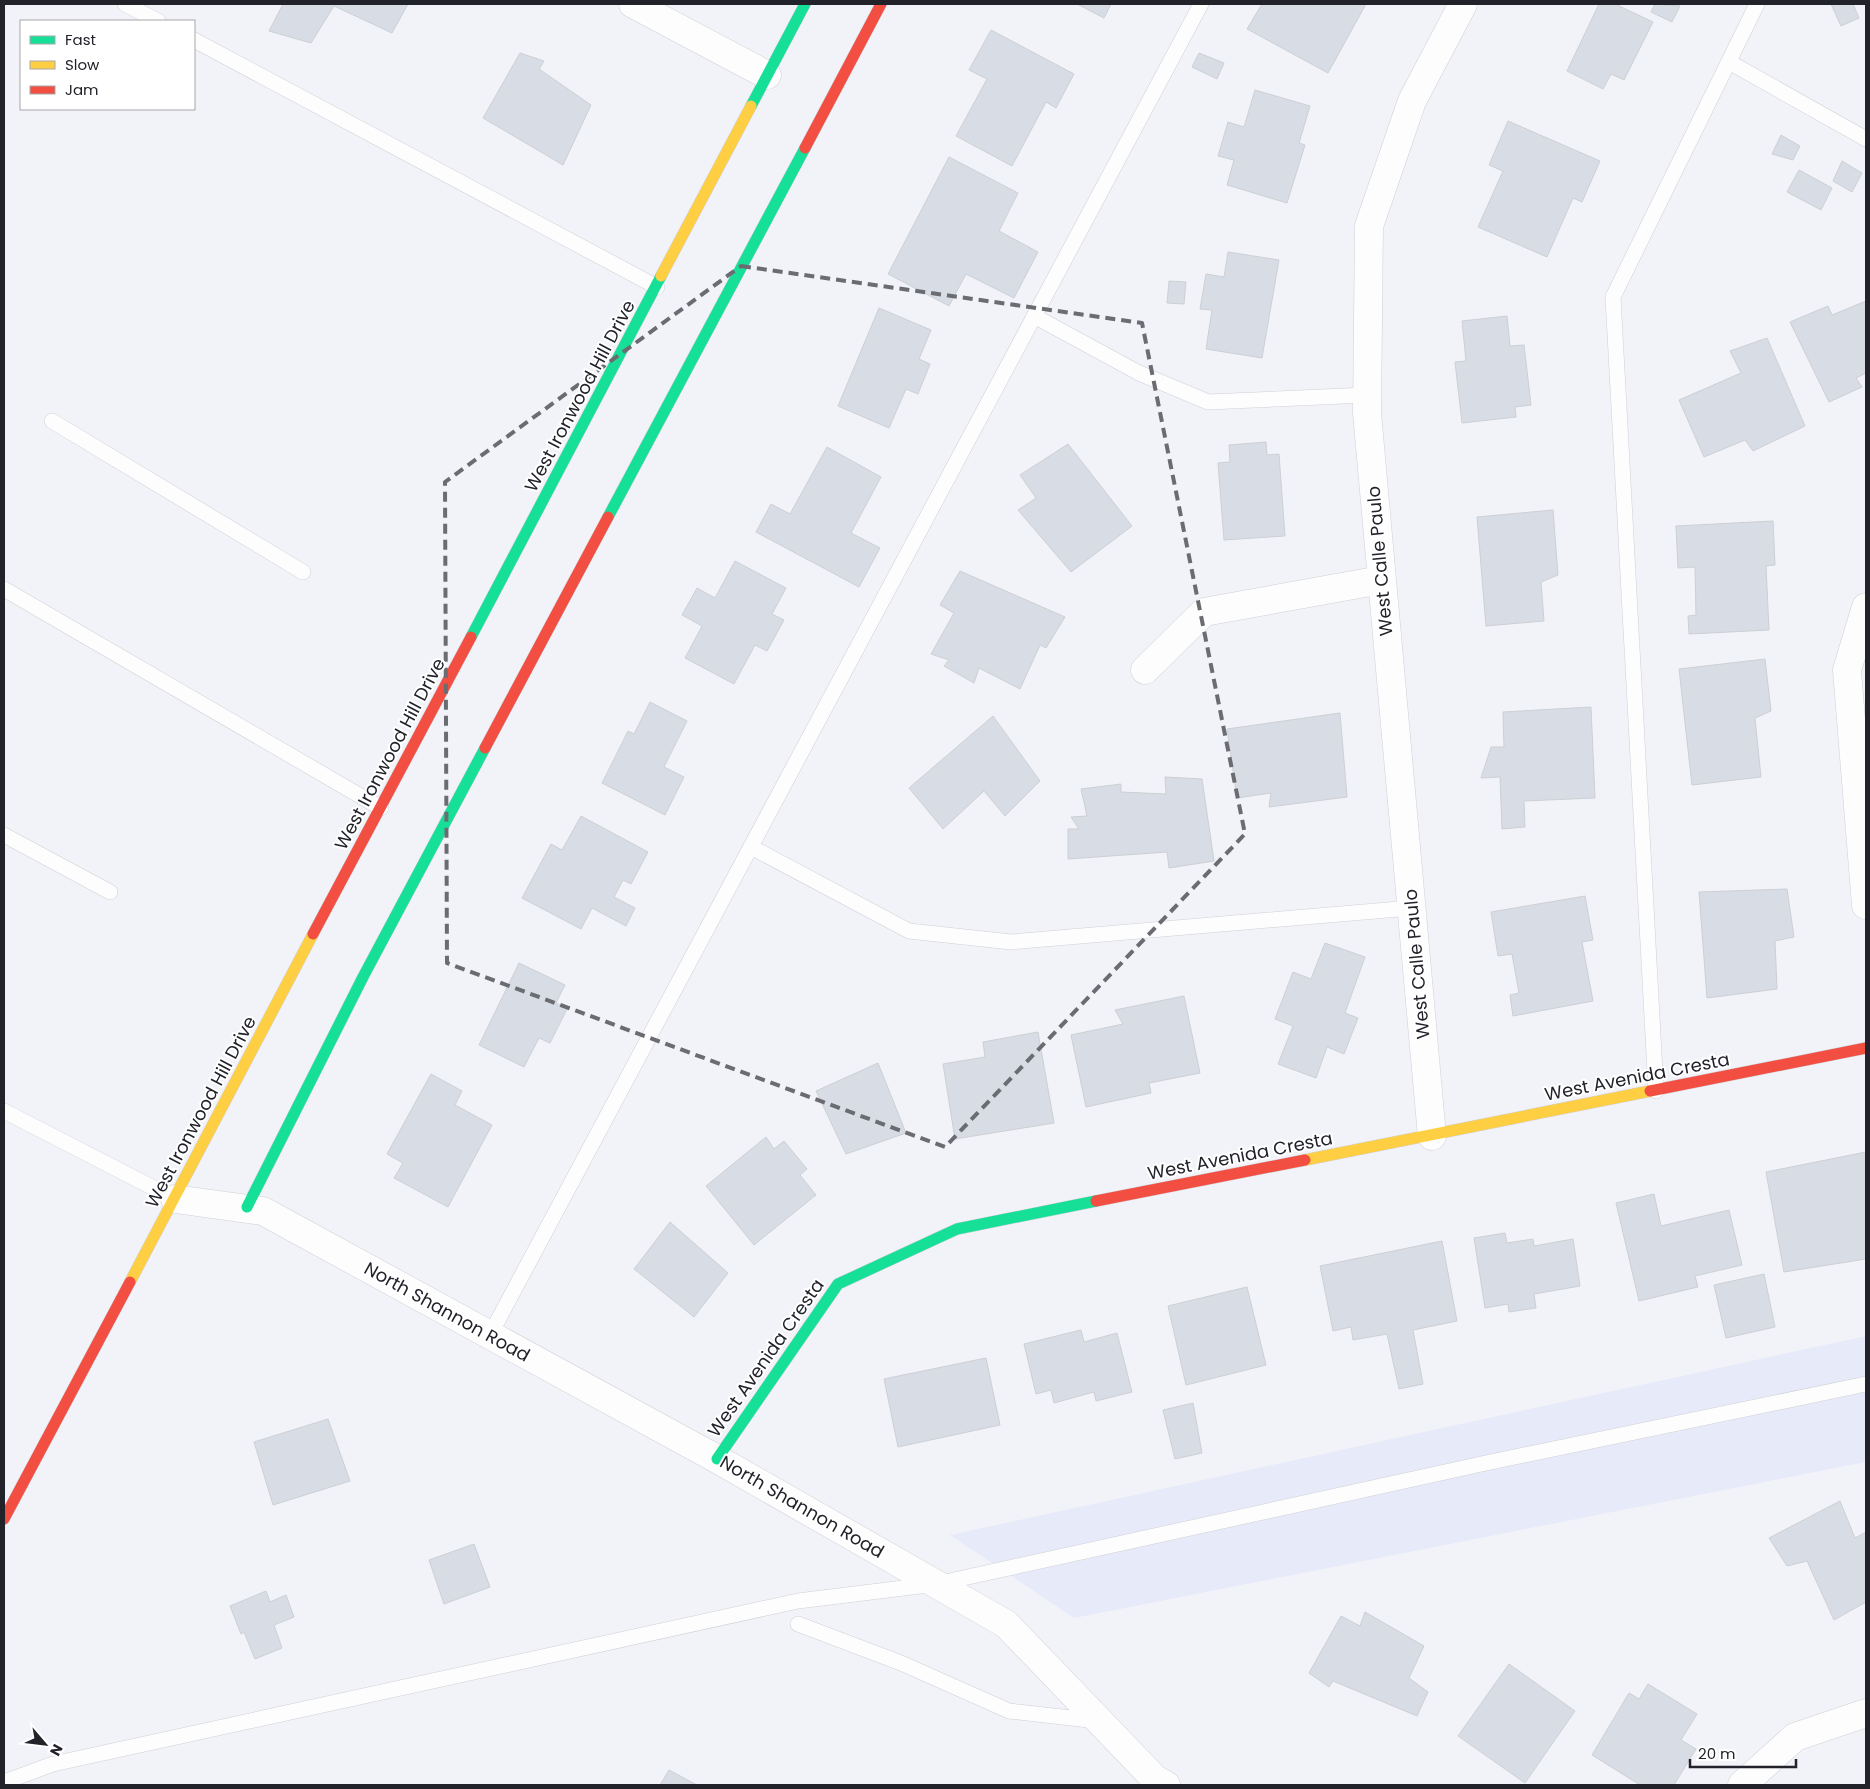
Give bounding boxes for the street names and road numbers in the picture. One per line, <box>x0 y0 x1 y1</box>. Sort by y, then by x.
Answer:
street label: West Ironwood Hill Drive <box>518 295 641 496</box>
street label: West Calle Paulo <box>1360 485 1399 637</box>
street label: West Ironwood Hill Drive <box>328 653 451 854</box>
street label: West Calle Paulo <box>1397 888 1436 1040</box>
street label: West Ironwood Hill Drive <box>139 1011 262 1212</box>
street label: West Avenida Cresta <box>1542 1046 1731 1107</box>
street label: West Avenida Cresta <box>1145 1125 1334 1186</box>
street label: North Shannon Road <box>360 1256 535 1368</box>
street label: West Avenida Cresta <box>701 1274 830 1442</box>
street label: North Shannon Road <box>716 1449 889 1564</box>

